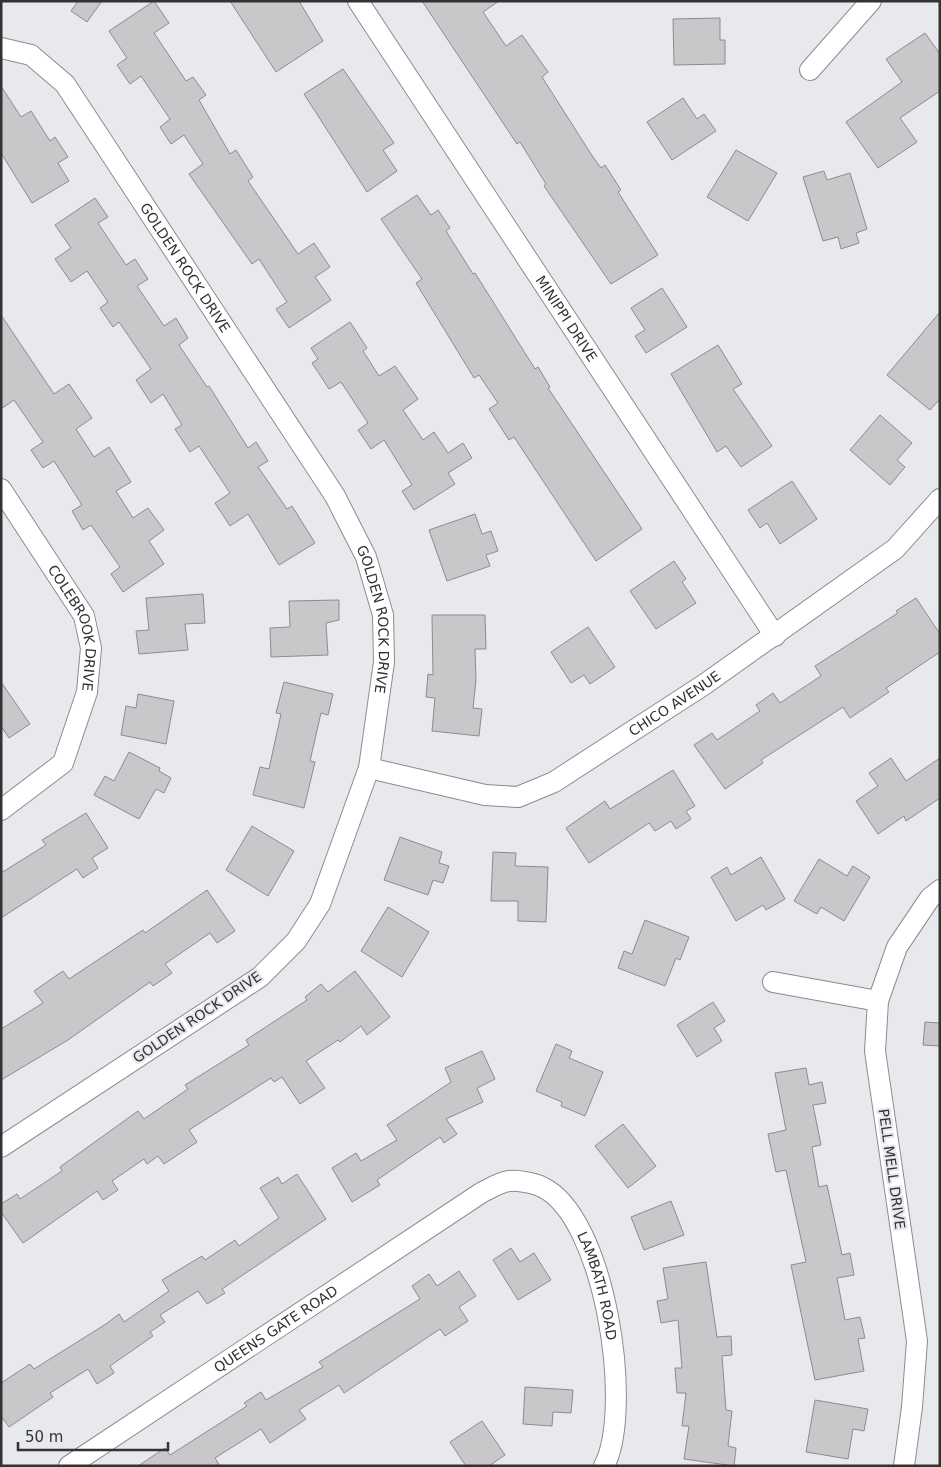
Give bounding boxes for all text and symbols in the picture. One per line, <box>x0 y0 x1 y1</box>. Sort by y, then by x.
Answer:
street label: GOLDEN ROCK DRIVE <box>137 200 234 335</box>
street label: MINIPPI DRIVE <box>533 273 601 365</box>
street label: GOLDEN ROCK DRIVE <box>353 542 392 695</box>
street label: COLEBROOK DRIVE <box>45 562 99 692</box>
street label: CHICO AVENUE <box>626 668 724 739</box>
street label: GOLDEN ROCK DRIVE <box>130 968 264 1066</box>
street label: PELL MELL DRIVE <box>876 1108 908 1230</box>
street label: LAMBATH ROAD <box>574 1229 620 1341</box>
street label: QUEENS GATE ROAD <box>211 1282 341 1376</box>
scale bar <box>18 1420 168 1452</box>
text: 50 m <box>25 1428 63 1446</box>

